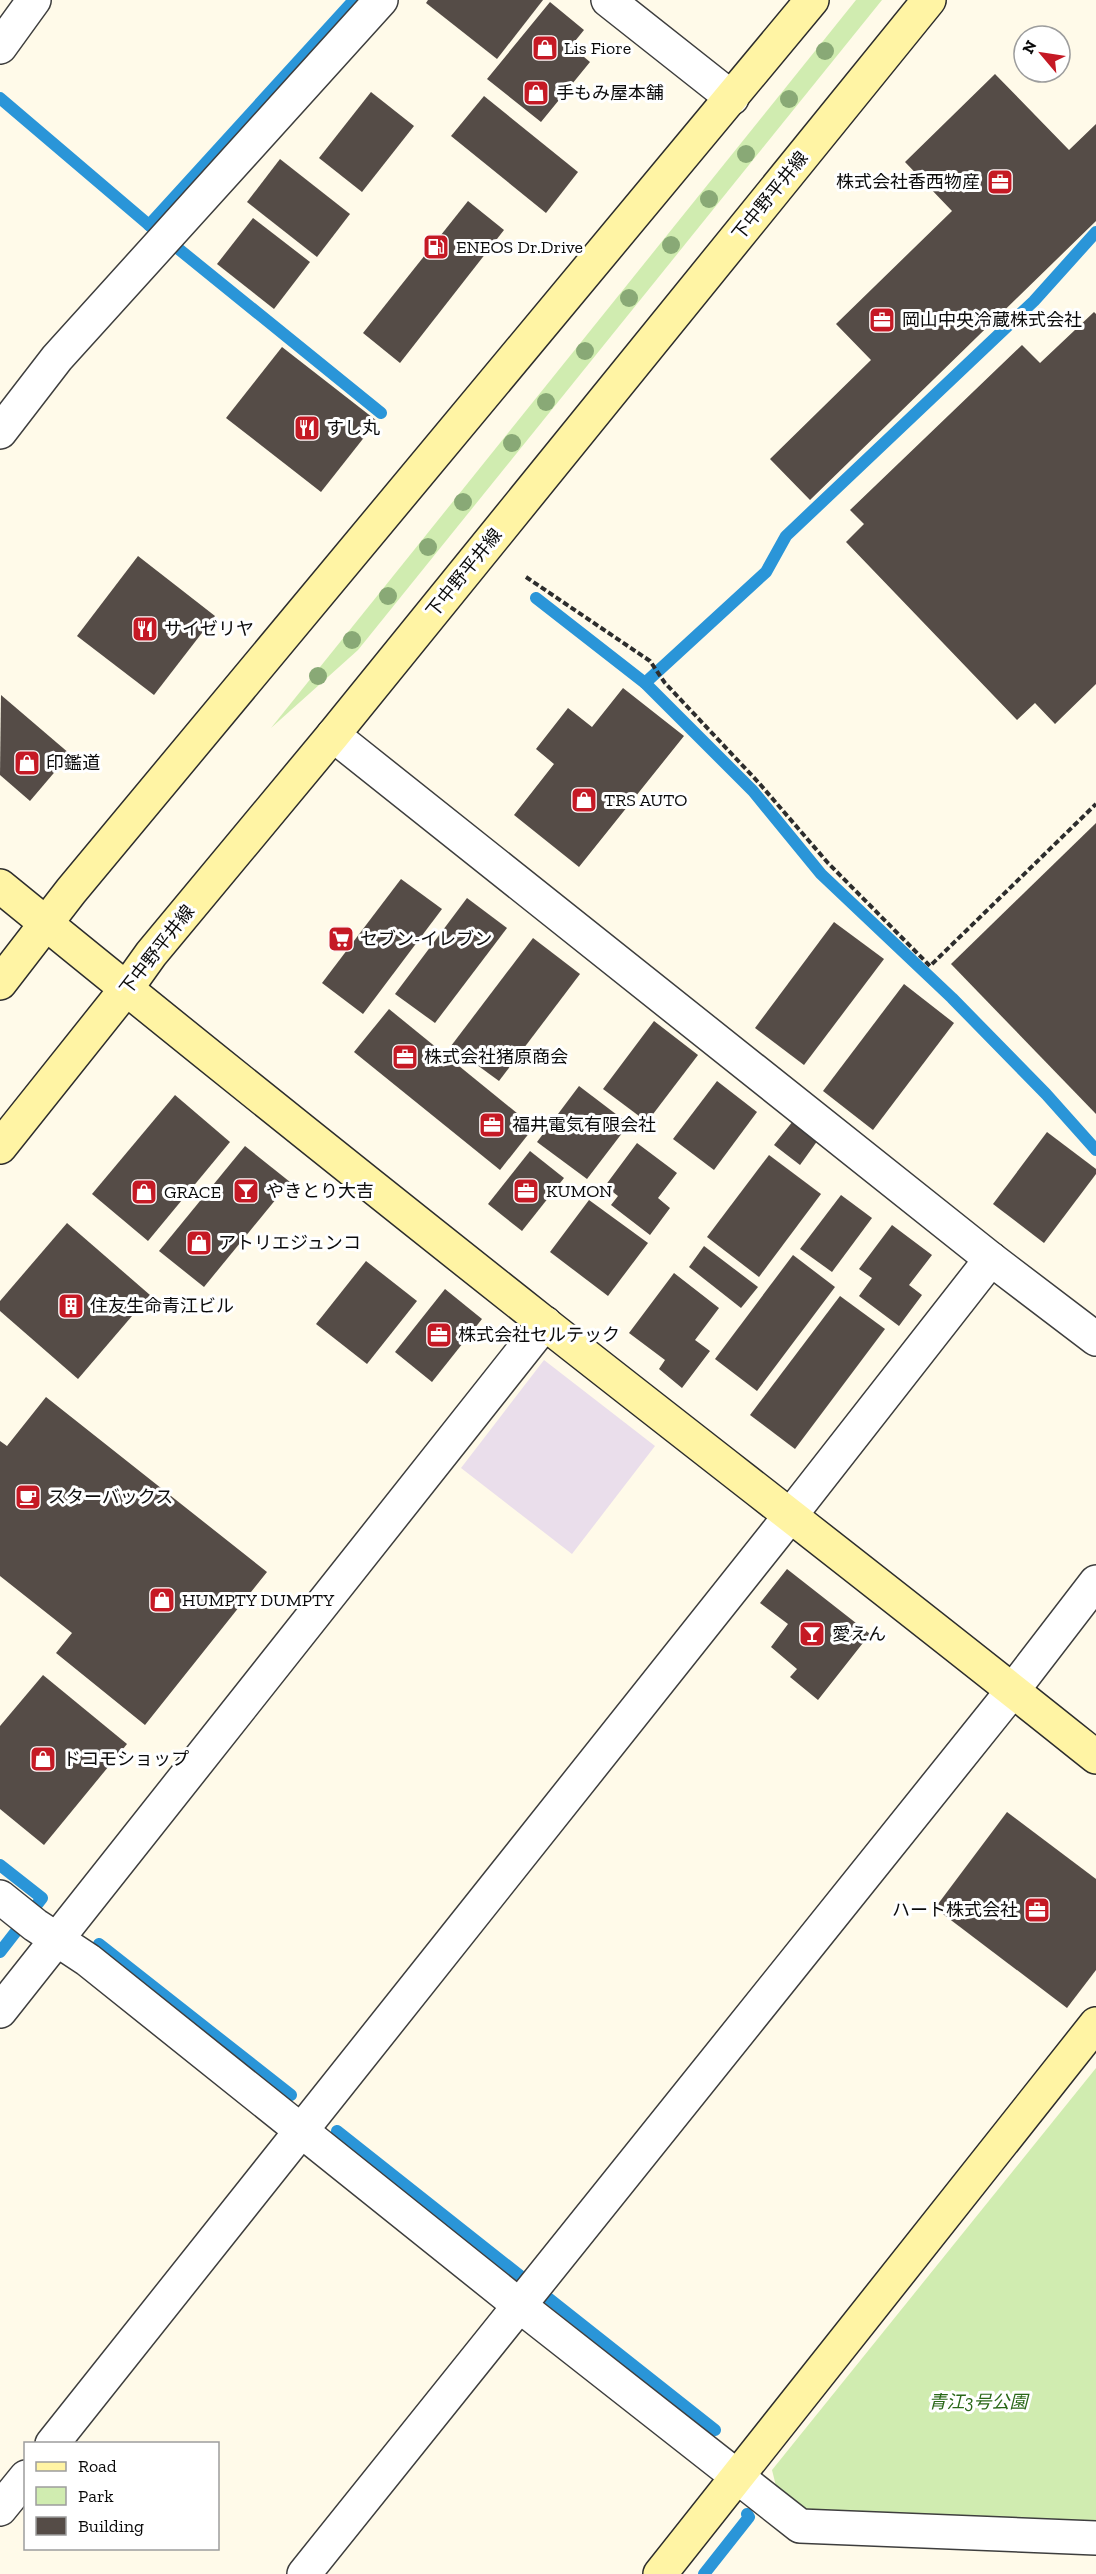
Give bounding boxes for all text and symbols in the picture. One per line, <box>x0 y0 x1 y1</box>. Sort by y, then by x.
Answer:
north arrow <box>1012 24 1072 84</box>
shop icon: Lis Fiore <box>530 33 560 63</box>
place label: Lis Fiore <box>564 37 631 59</box>
text: N <box>1018 37 1041 57</box>
shop icon: 手もみ屋本舗 <box>521 78 551 108</box>
place label: 手もみ屋本舗 <box>556 82 664 104</box>
street label: 下中野平井線 <box>727 147 813 245</box>
office icon: 株式会社香西物産 <box>985 167 1015 197</box>
place label: 株式会社香西物産 <box>836 171 980 193</box>
fuel station icon: ENEOS Dr.Drive <box>421 232 451 262</box>
place label: ENEOS Dr.Drive <box>456 236 583 258</box>
office icon: 岡山中央冷蔵株式会社 <box>867 305 897 335</box>
place label: 岡山中央冷蔵株式会社 <box>902 309 1082 331</box>
restaurant icon: すし丸 <box>292 413 322 443</box>
place label: すし丸 <box>326 417 380 439</box>
street label: 下中野平井線 <box>421 524 507 622</box>
restaurant icon: サイゼリヤ <box>130 614 160 644</box>
place label: サイゼリヤ <box>164 618 254 640</box>
shop icon: 印鑑道 <box>12 748 42 778</box>
place label: 印鑑道 <box>46 752 100 774</box>
shop icon: TRS AUTO <box>569 785 599 815</box>
place label: TRS AUTO <box>604 789 687 811</box>
street label: 下中野平井線 <box>115 901 199 999</box>
supermarket icon: セブン-イレブン <box>326 924 356 954</box>
place label: セブン-イレブン <box>360 928 492 950</box>
office icon: 株式会社猪原商会 <box>390 1042 420 1072</box>
place label: 株式会社猪原商会 <box>424 1046 568 1068</box>
office icon: 福井電気有限会社 <box>477 1110 507 1140</box>
place label: 福井電気有限会社 <box>512 1114 656 1136</box>
bar icon: やきとり大吉 <box>231 1176 261 1206</box>
office icon: KUMON <box>511 1176 541 1206</box>
shop icon: GRACE <box>129 1177 159 1207</box>
place label: やきとり大吉 <box>266 1180 374 1202</box>
place label: KUMON <box>546 1180 612 1202</box>
place label: GRACE <box>164 1181 221 1203</box>
shop icon: アトリエジュンコ <box>184 1228 214 1258</box>
place label: アトリエジュンコ <box>218 1232 361 1254</box>
building icon: 住友生命青江ビル <box>56 1291 86 1321</box>
place label: 住友生命青江ビル <box>90 1295 234 1317</box>
office icon: 株式会社セルテック <box>424 1320 454 1350</box>
place label: 株式会社セルテック <box>458 1324 620 1346</box>
cafe icon: スターバックス <box>13 1482 43 1512</box>
place label: スターバックス <box>48 1486 173 1508</box>
shop icon: HUMPTY DUMPTY <box>147 1585 177 1615</box>
place label: HUMPTY DUMPTY <box>182 1589 334 1611</box>
bar icon: 愛えん <box>797 1619 827 1649</box>
place label: 愛えん <box>832 1623 886 1645</box>
shop icon: ドコモショップ <box>28 1744 58 1774</box>
place label: ドコモショップ <box>63 1748 189 1770</box>
office icon: ハート株式会社 <box>1022 1895 1052 1925</box>
place label: ハート株式会社 <box>892 1899 1018 1921</box>
park label: 青江3号公園 <box>928 2391 1031 2413</box>
legend <box>24 2442 219 2550</box>
text: Road <box>78 2455 117 2477</box>
text: Park <box>78 2485 114 2507</box>
text: Building <box>78 2515 144 2537</box>

